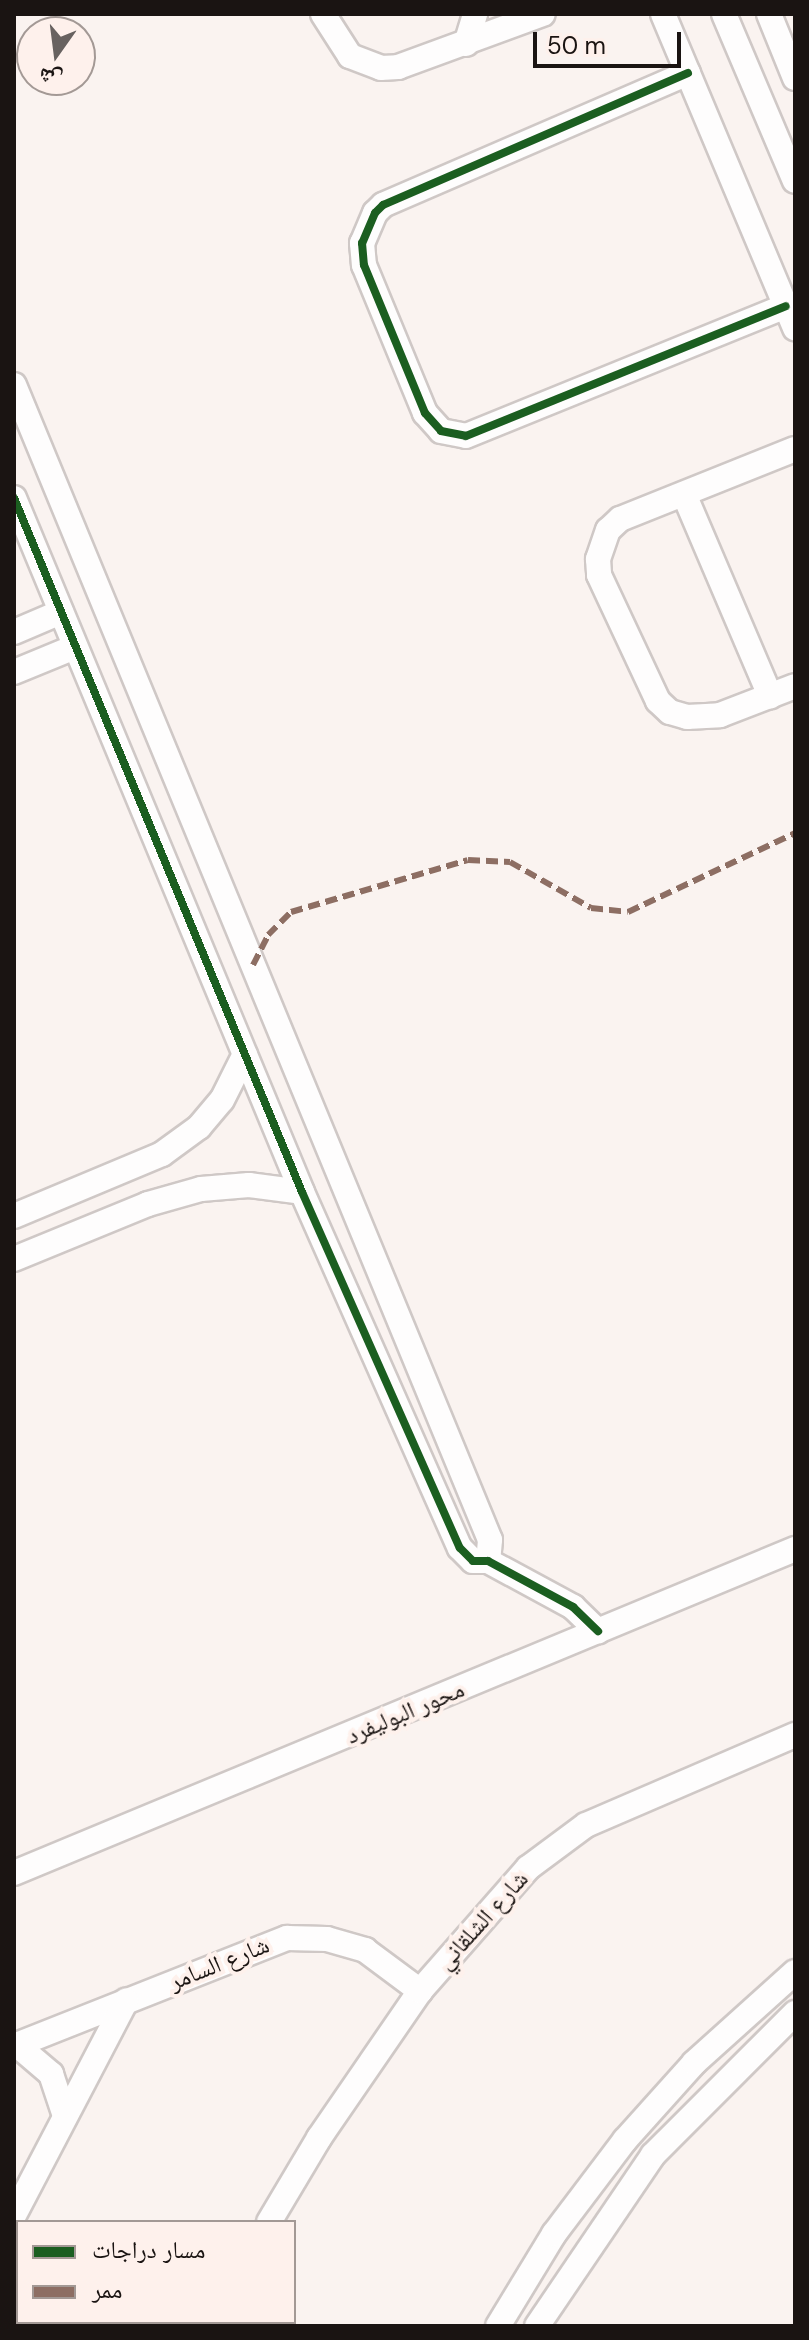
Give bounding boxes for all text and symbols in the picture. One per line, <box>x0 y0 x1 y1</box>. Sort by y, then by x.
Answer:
north arrow <box>16 16 96 96</box>
scale bar <box>537 16 685 66</box>
text: 50 m <box>547 30 606 61</box>
text: ش <box>36 61 65 95</box>
street label: محور البوليفرد <box>342 1674 468 1750</box>
street label: شارع الشلقاني <box>430 1865 534 1975</box>
street label: شارع السامر <box>165 1930 273 1996</box>
legend <box>16 2220 296 2324</box>
text: مسار دراجات <box>92 2234 205 2265</box>
text: ممر <box>92 2274 123 2305</box>

